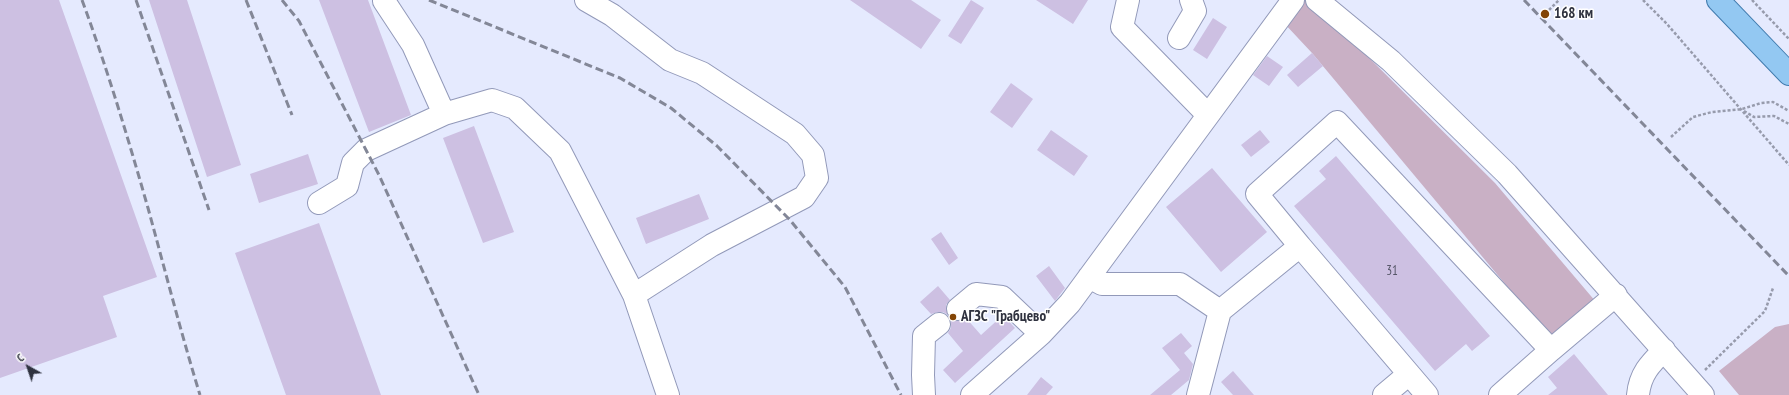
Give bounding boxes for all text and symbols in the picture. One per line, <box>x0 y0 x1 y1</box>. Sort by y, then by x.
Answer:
place label: 168 км <box>1554 5 1593 23</box>
marker: 168 км <box>1539 8 1551 20</box>
house number: 31 <box>1386 263 1398 279</box>
place label: АГЗС "Грабцево" <box>961 308 1050 326</box>
marker: АГЗС "Грабцево" <box>948 312 958 322</box>
north arrow <box>8 347 48 387</box>
text: С <box>14 351 27 365</box>

